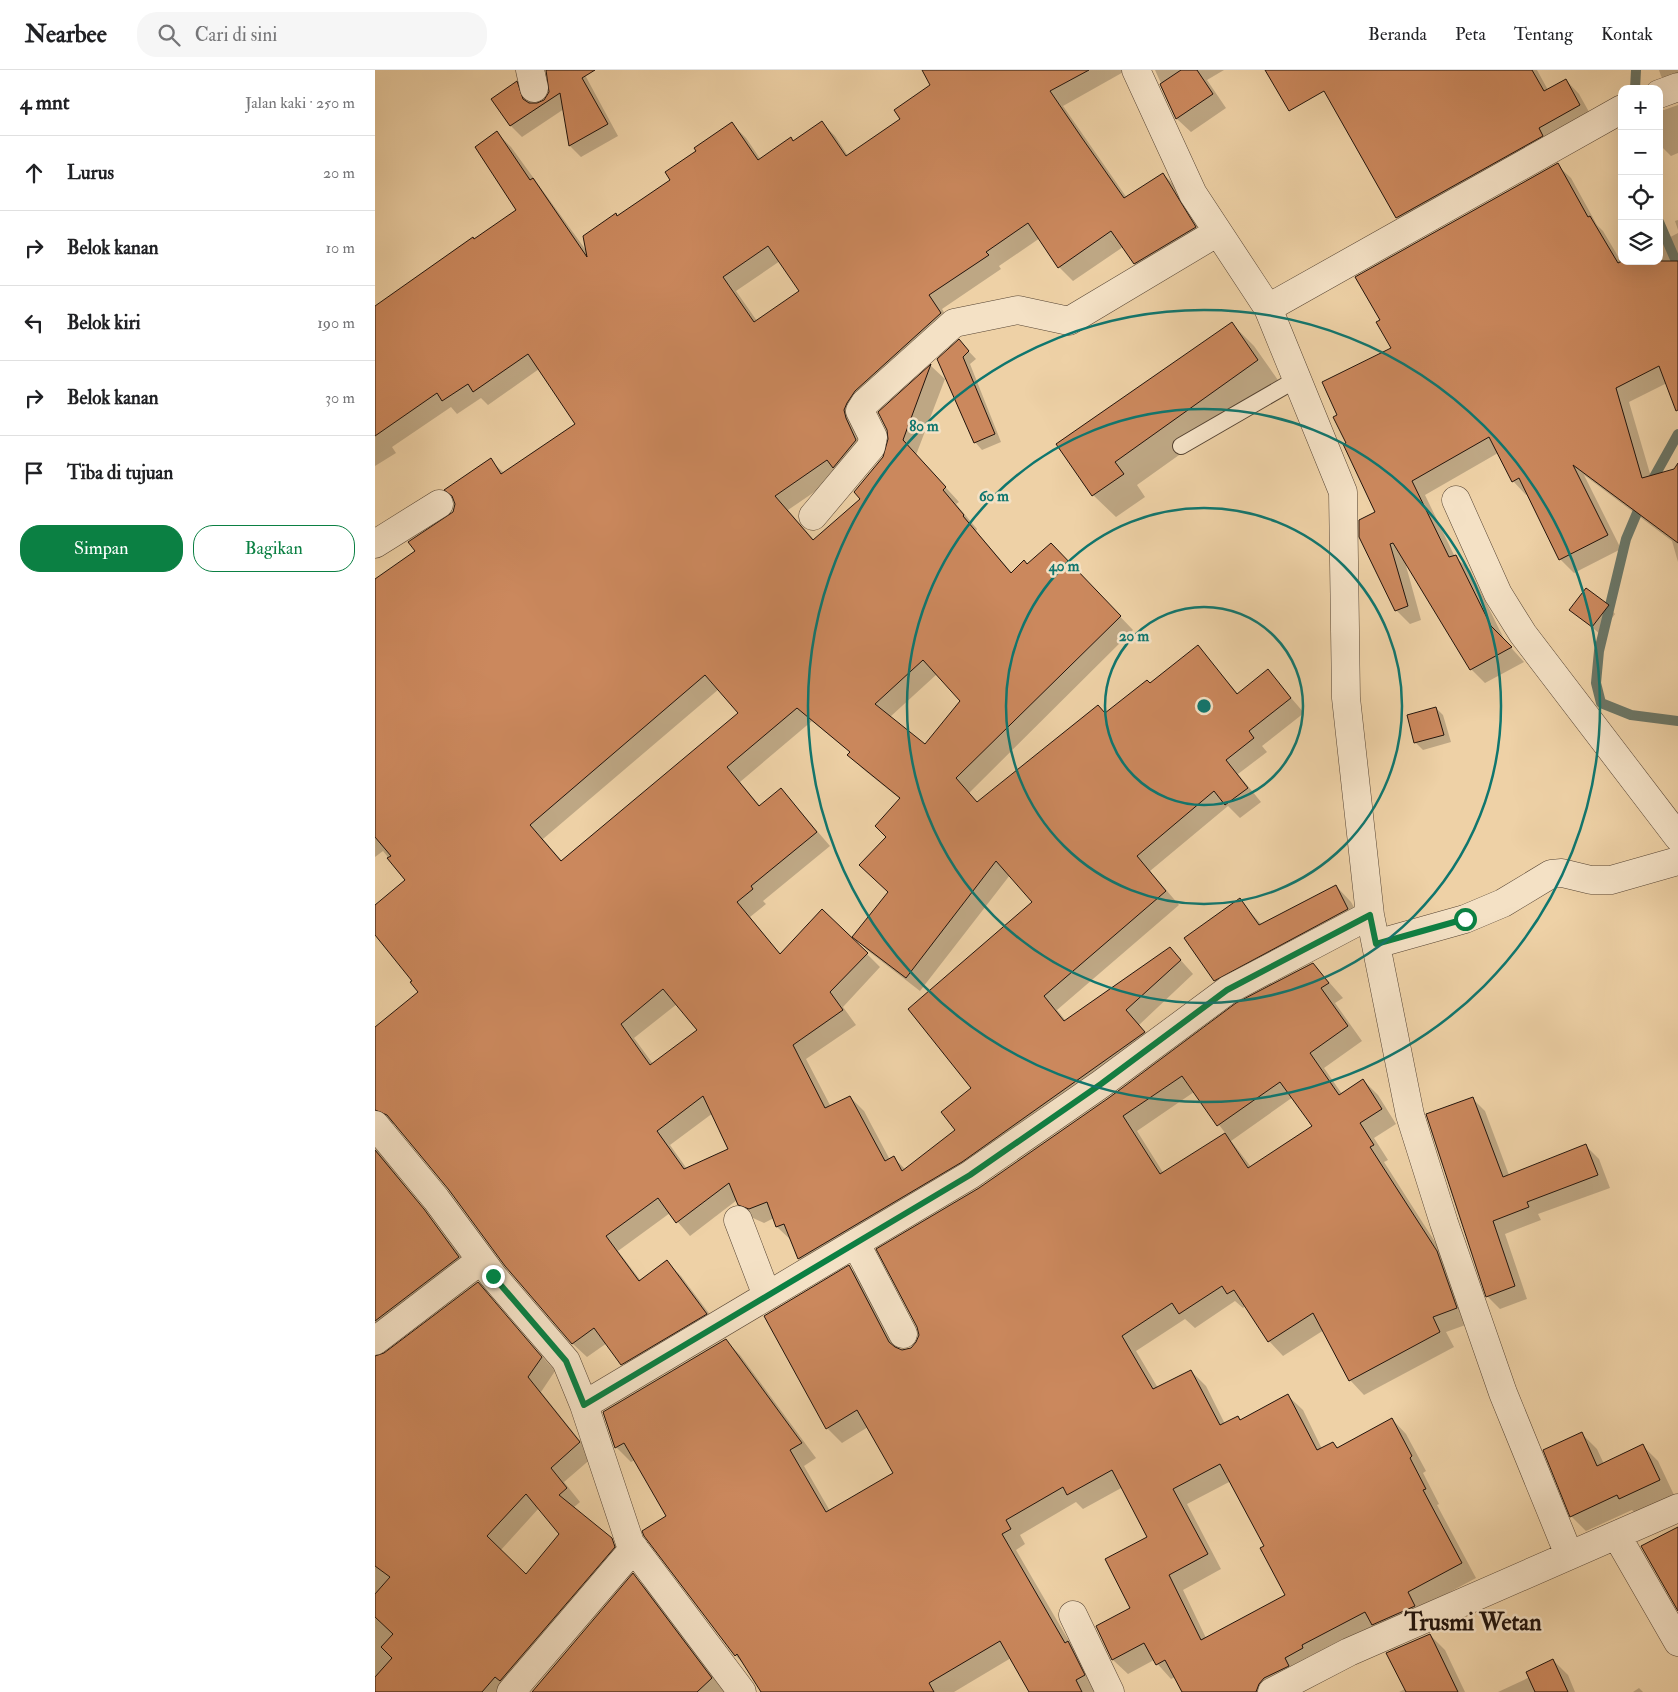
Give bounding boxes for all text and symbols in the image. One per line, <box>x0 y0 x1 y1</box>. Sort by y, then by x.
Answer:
search box <box>137 12 487 57</box>
text: Nearbee <box>25 19 107 50</box>
icon: search <box>155 21 183 49</box>
text: Cari di sini <box>195 23 277 47</box>
text: Beranda <box>1368 23 1427 46</box>
text: Peta <box>1455 23 1486 46</box>
text: Tentang <box>1514 23 1573 46</box>
text: Kontak <box>1601 23 1653 46</box>
map controls <box>1618 85 1663 265</box>
button: + <box>1618 85 1663 130</box>
text: 4 mnt <box>20 89 70 116</box>
text: Jalan kaki · 250 m <box>245 93 355 113</box>
button: − <box>1618 130 1663 175</box>
icon: ahead <box>20 159 48 187</box>
text: Lurus <box>67 161 114 185</box>
text: 20 m <box>323 163 355 183</box>
button: locate <box>1618 175 1663 220</box>
button: layers <box>1618 220 1663 265</box>
icon: right <box>20 234 48 262</box>
text: Belok kanan <box>67 236 158 260</box>
text: 10 m <box>325 238 355 258</box>
icon: left <box>20 309 48 337</box>
text: Belok kiri <box>67 311 141 335</box>
text: 190 m <box>317 313 355 333</box>
icon: right <box>20 384 48 412</box>
text: Belok kanan <box>67 386 158 410</box>
text: 30 m <box>325 388 355 408</box>
text: 80 m <box>909 417 939 436</box>
icon: arrive <box>20 459 48 487</box>
text: Tiba di tujuan <box>67 461 173 485</box>
text: 60 m <box>979 487 1009 506</box>
button: Simpan <box>20 525 183 572</box>
button: Bagikan <box>193 525 355 572</box>
text: 40 m <box>1048 557 1080 576</box>
text: 20 m <box>1119 627 1149 646</box>
centre of rings <box>1195 697 1213 715</box>
route start <box>1454 908 1477 931</box>
route end <box>482 1265 505 1288</box>
district label: Trusmi Wetan <box>1403 1607 1542 1638</box>

